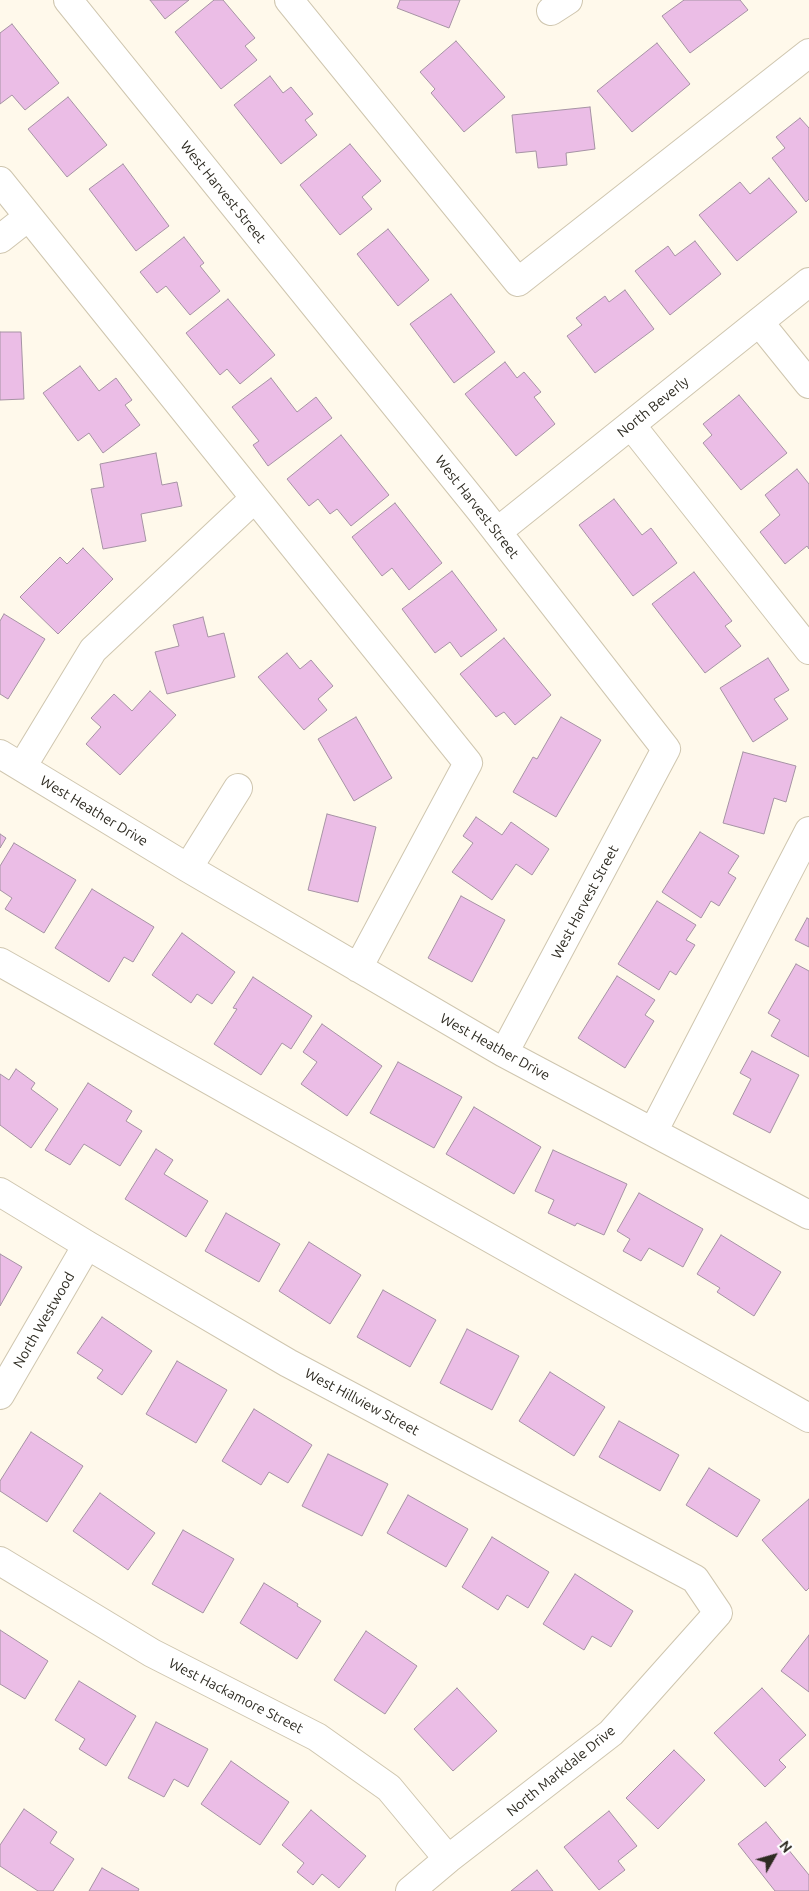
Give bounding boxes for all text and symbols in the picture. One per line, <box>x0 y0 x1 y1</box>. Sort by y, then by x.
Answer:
street label: West Harvest Street <box>177 138 269 246</box>
street label: North Beverly <box>614 373 692 441</box>
street label: West Harvest Street <box>432 452 522 562</box>
street label: West Heather Drive <box>37 772 151 850</box>
street label: West Harvest Street <box>548 842 622 962</box>
street label: West Heather Drive <box>437 1010 553 1084</box>
street label: North Westwood <box>10 1269 78 1371</box>
street label: West Hillview Street <box>302 1365 422 1439</box>
street label: West Hackamore Street <box>166 1655 306 1737</box>
street label: North Markdale Drive <box>503 1722 619 1820</box>
north arrow <box>749 1831 799 1881</box>
text: N <box>776 1838 795 1856</box>

